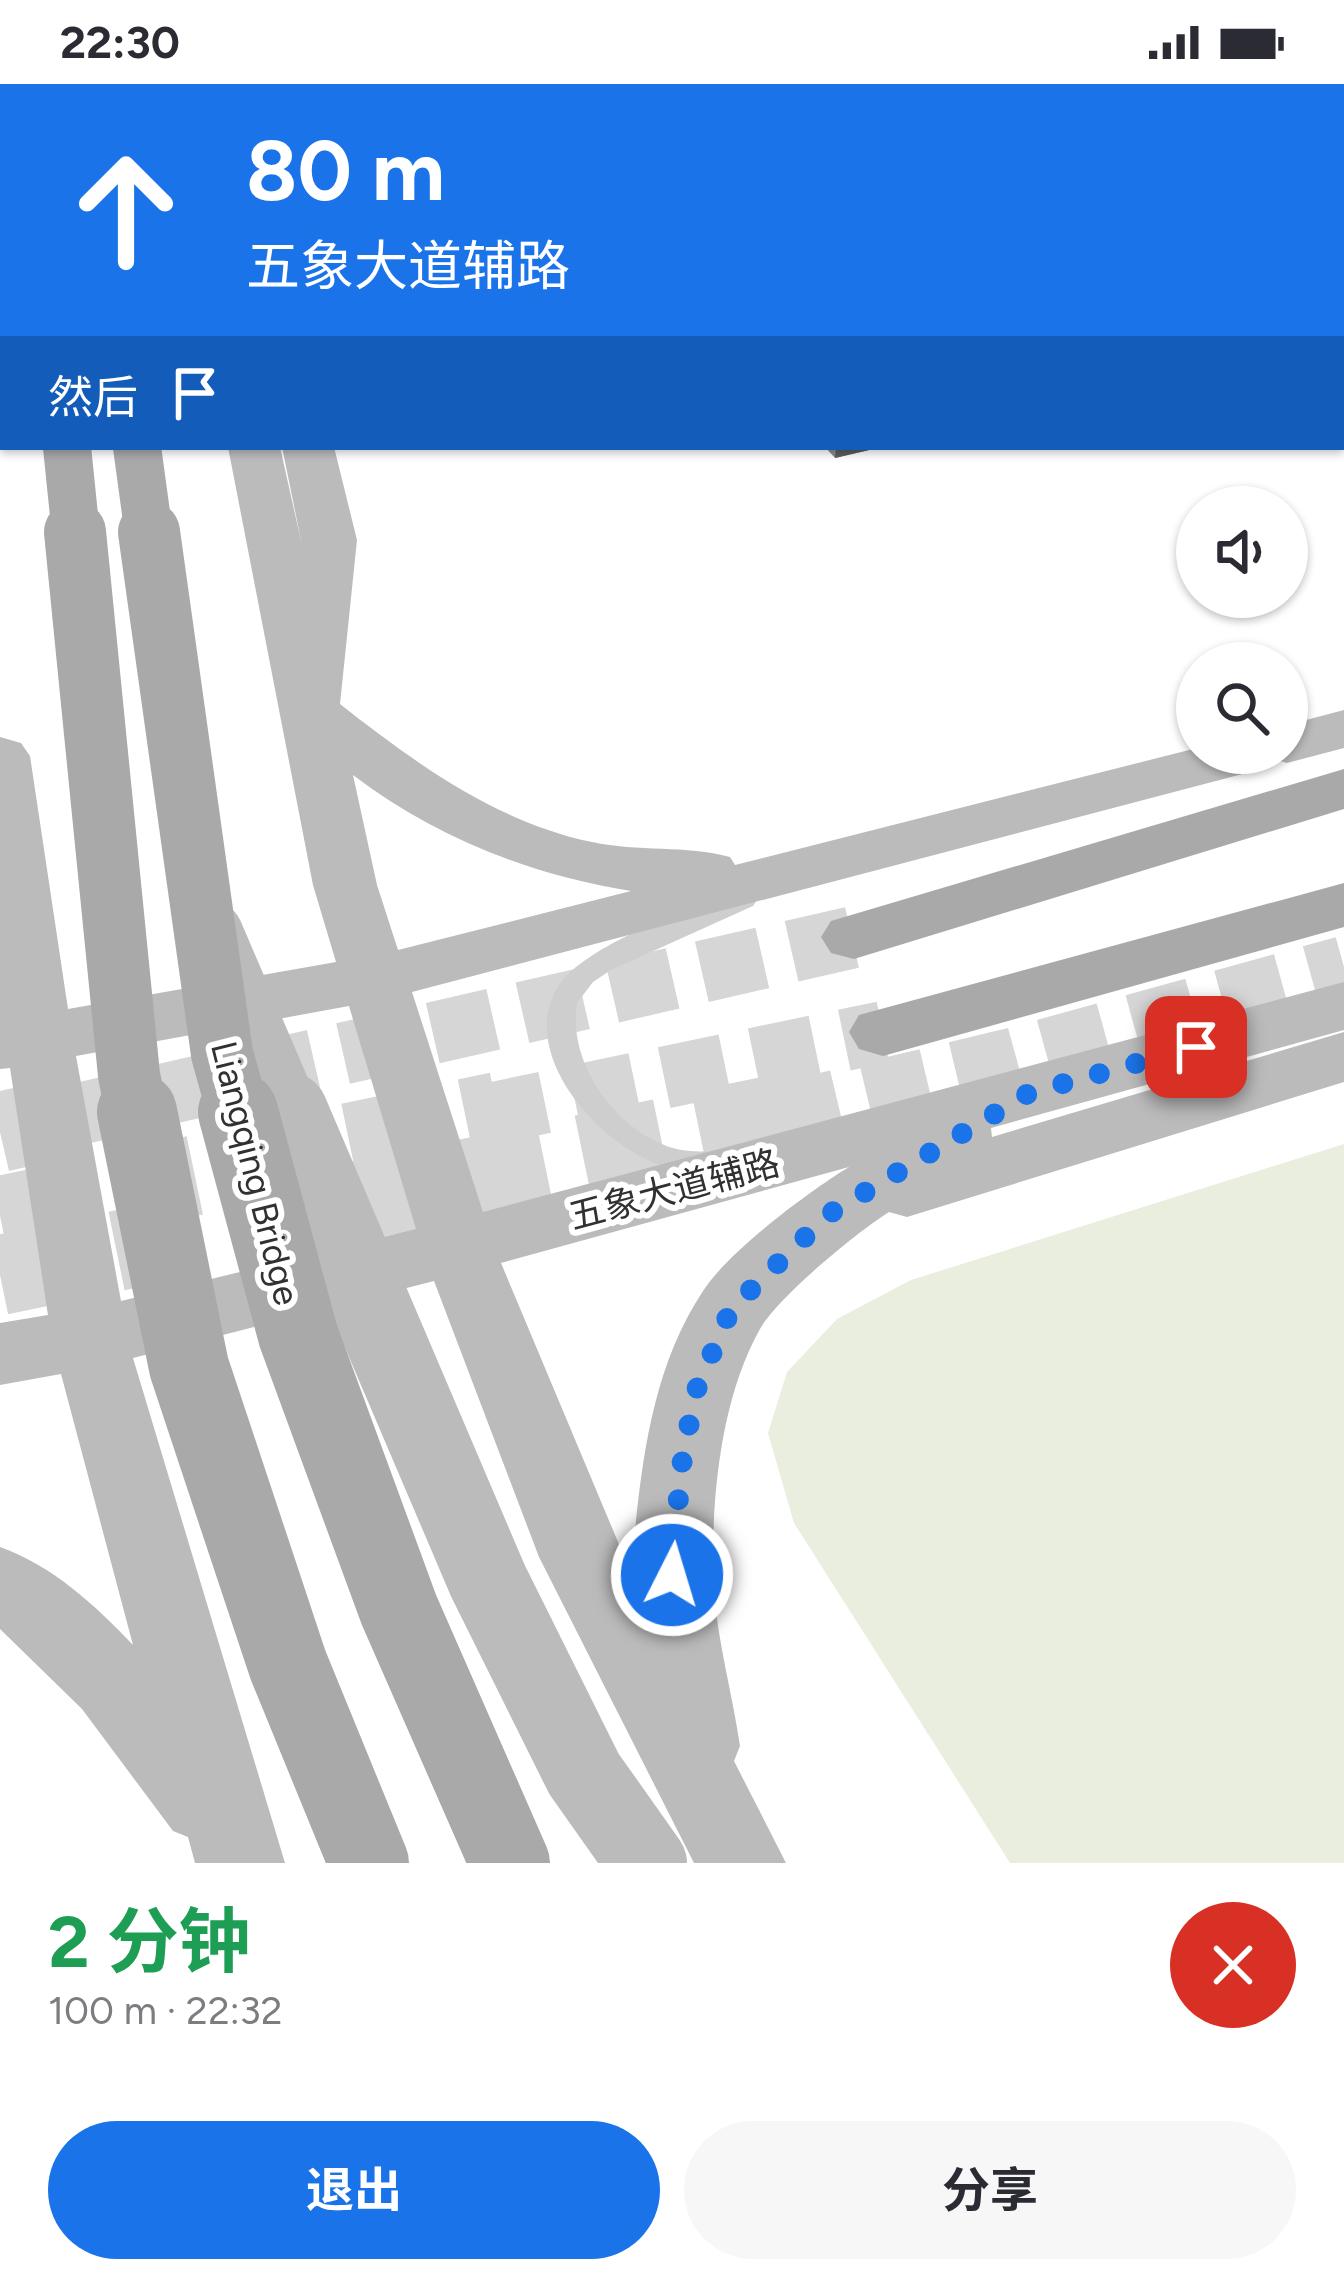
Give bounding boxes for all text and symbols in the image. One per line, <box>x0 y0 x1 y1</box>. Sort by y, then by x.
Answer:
text: 22:30 <box>60 15 180 69</box>
text: 80 m <box>246 120 445 221</box>
icon: ahead <box>48 132 204 288</box>
text: 五象大道辅路 <box>246 234 570 299</box>
icon: arrive <box>162 360 228 426</box>
text: 然后 <box>48 370 138 424</box>
map controls <box>1176 486 1308 774</box>
button: sound <box>1176 486 1308 618</box>
button: search <box>1176 642 1308 774</box>
pin <box>1145 996 1247 1098</box>
icon: arrive <box>1163 1014 1229 1080</box>
street label: Liangqing Bridge <box>202 1037 309 1309</box>
street label: 五象大道辅路 <box>564 1141 784 1238</box>
position arrow <box>609 1512 735 1638</box>
text: 2 分钟 <box>48 1899 251 1985</box>
button: close <box>1170 1902 1296 2028</box>
text: 100 m · 22:32 <box>48 1987 283 2034</box>
button: 退出 <box>48 2121 660 2259</box>
button: 分享 <box>684 2121 1296 2259</box>

